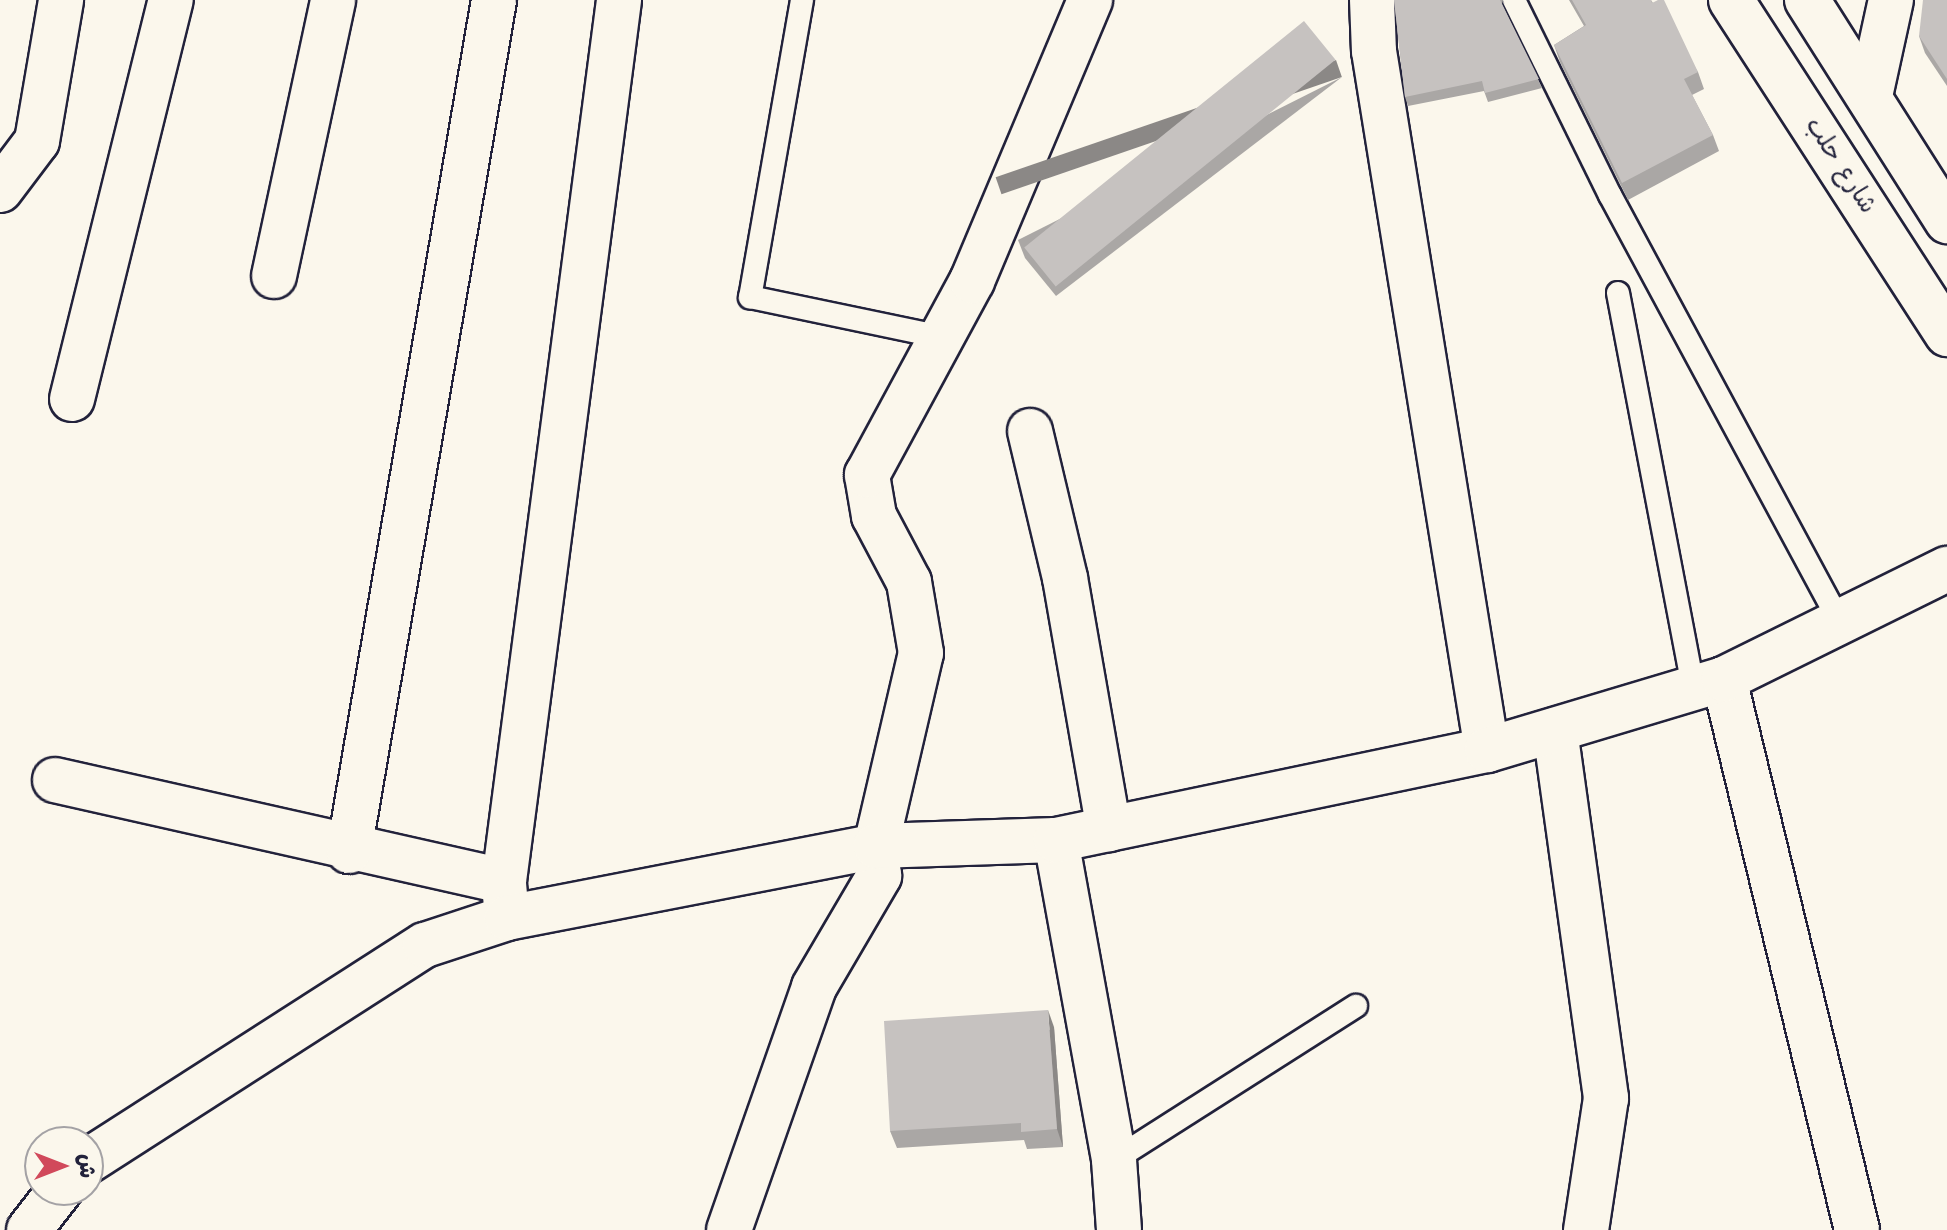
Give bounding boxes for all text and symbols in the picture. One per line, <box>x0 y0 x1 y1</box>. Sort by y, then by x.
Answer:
street label: شارع حلب <box>1798 113 1882 219</box>
north arrow <box>24 1126 104 1206</box>
text: ش <box>71 1154 102 1178</box>

